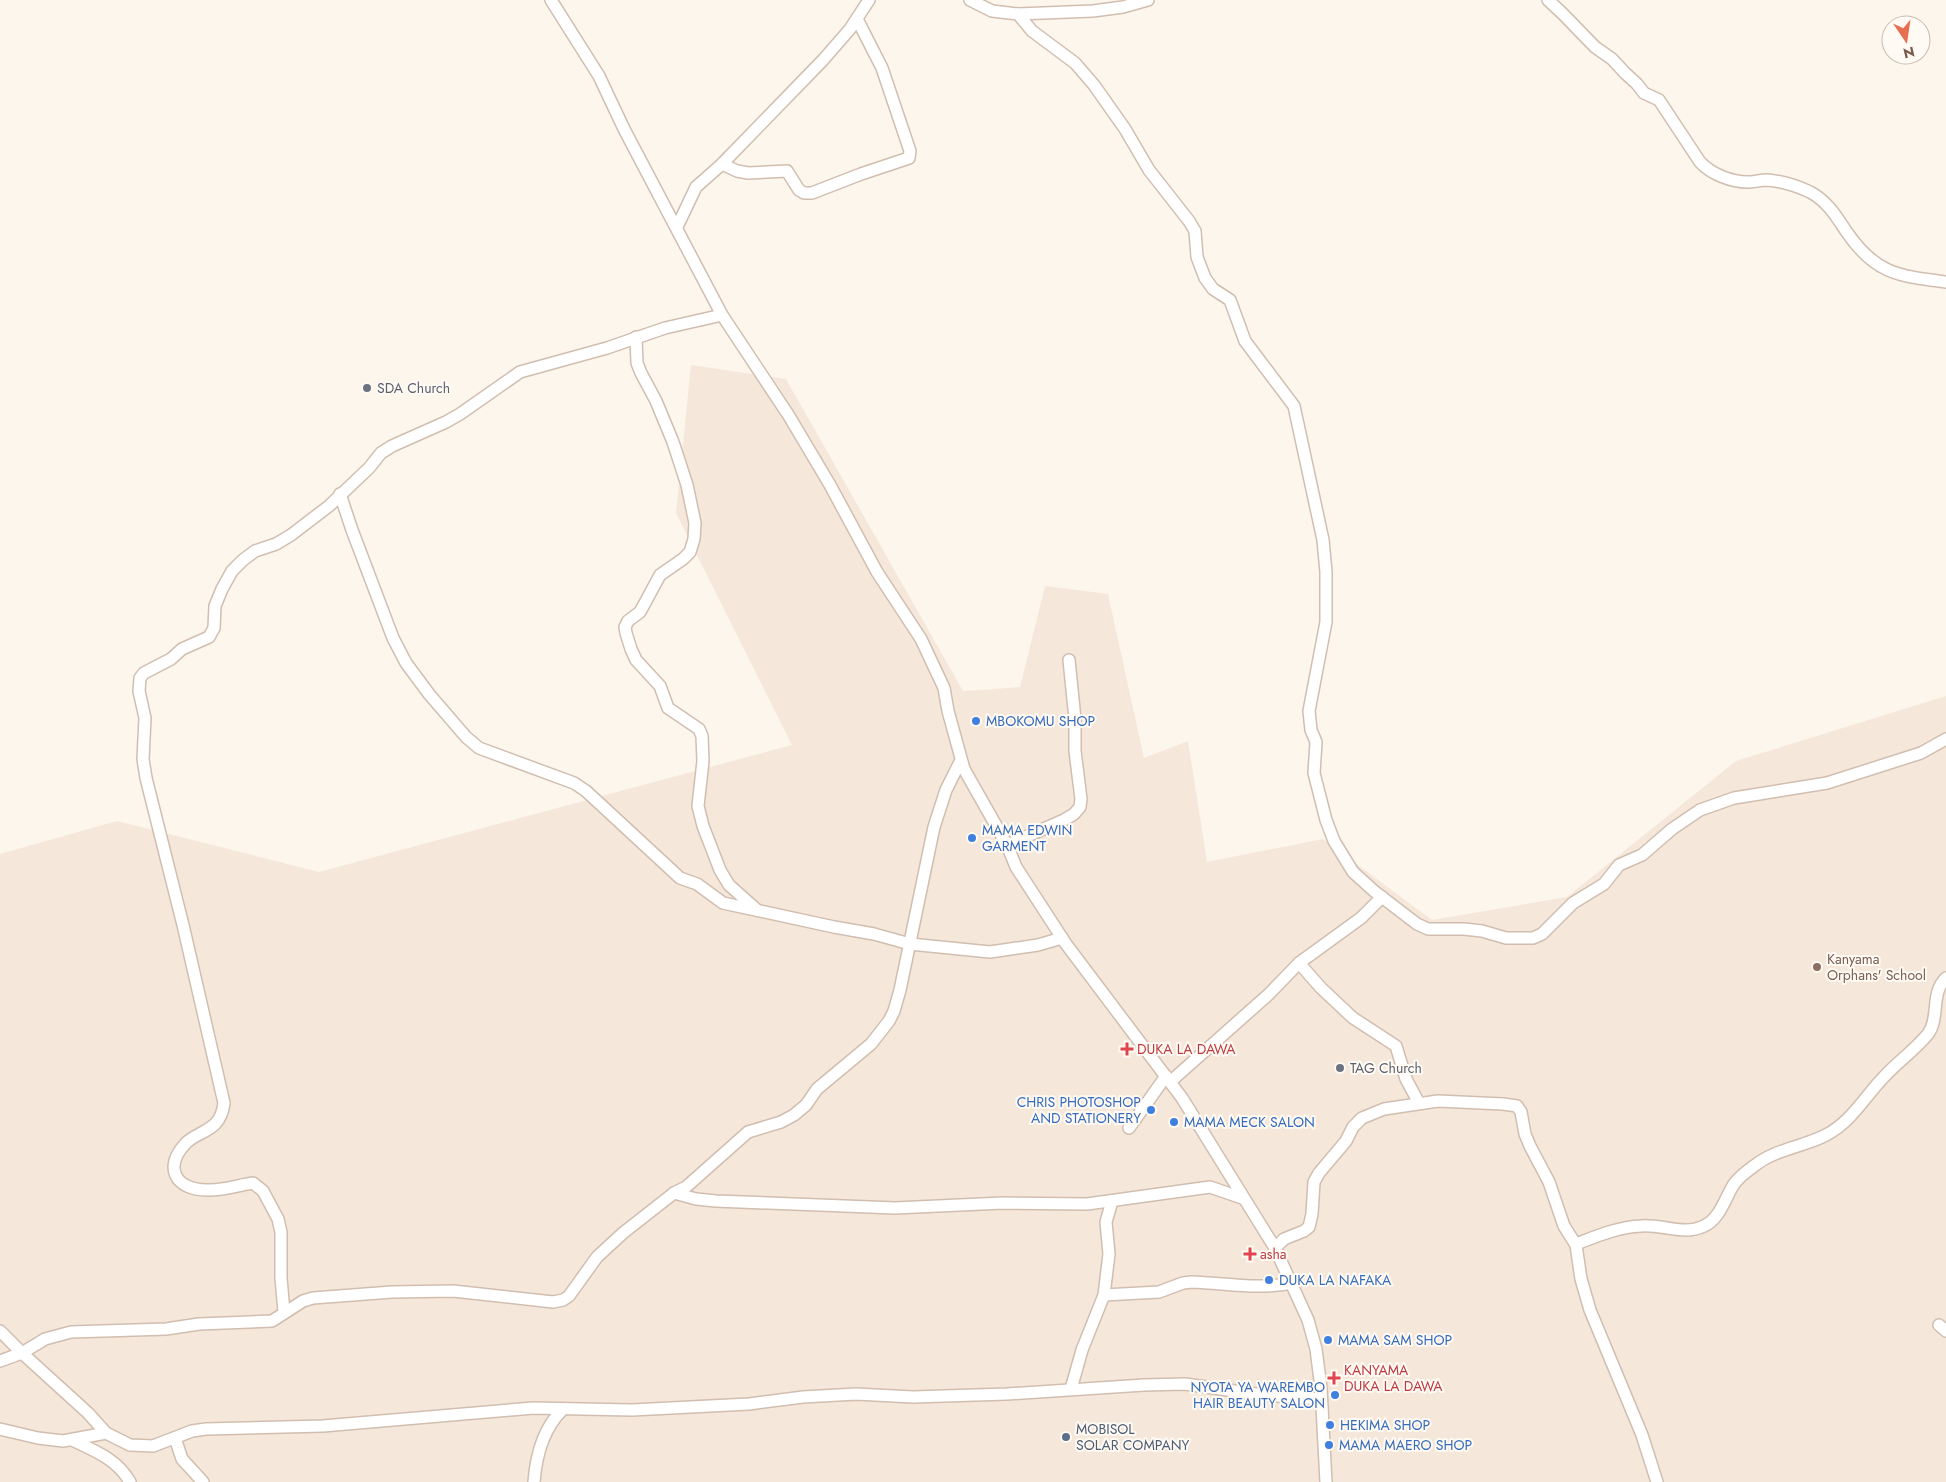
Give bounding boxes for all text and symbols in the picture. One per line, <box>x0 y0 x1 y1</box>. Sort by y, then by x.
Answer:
north arrow <box>1881 15 1931 65</box>
text: N <box>1901 42 1917 64</box>
place label: SDA Church <box>377 378 450 398</box>
marker: SDA Church <box>361 382 373 394</box>
place label: MBOKOMU SHOP <box>986 711 1096 731</box>
marker: MBOKOMU SHOP <box>970 715 982 727</box>
place label: MAMA EDWIN GARMENT <box>982 820 1072 856</box>
marker: MAMA EDWIN GARMENT <box>966 832 978 844</box>
place label: Kanyama Orphans' School <box>1827 949 1926 985</box>
marker: Kanyama Orphans' School <box>1811 961 1823 973</box>
place label: DUKA LA DAWA <box>1137 1039 1236 1059</box>
marker: DUKA LA DAWA <box>1121 1043 1133 1055</box>
place label: TAG Church <box>1350 1058 1422 1078</box>
marker: TAG Church <box>1334 1062 1346 1074</box>
place label: CHRIS PHOTOSHOP AND STATIONERY <box>1017 1092 1141 1128</box>
marker: CHRIS PHOTOSHOP AND STATIONERY <box>1145 1104 1157 1116</box>
place label: MAMA MECK SALON <box>1184 1112 1315 1132</box>
marker: MAMA MECK SALON <box>1168 1116 1180 1128</box>
place label: asha <box>1260 1244 1286 1264</box>
marker: asha <box>1244 1248 1256 1260</box>
place label: DUKA LA NAFAKA <box>1279 1270 1392 1290</box>
marker: DUKA LA NAFAKA <box>1263 1274 1275 1286</box>
place label: MAMA SAM SHOP <box>1338 1330 1453 1350</box>
marker: MAMA SAM SHOP <box>1322 1334 1334 1346</box>
place label: KANYAMA DUKA LA DAWA <box>1344 1360 1443 1396</box>
marker: KANYAMA DUKA LA DAWA <box>1328 1372 1340 1384</box>
place label: NYOTA YA WAREMBO HAIR BEAUTY SALON <box>1190 1377 1325 1413</box>
marker: NYOTA YA WAREMBO HAIR BEAUTY SALON <box>1329 1389 1341 1401</box>
place label: HEKIMA SHOP <box>1340 1415 1431 1435</box>
place label: MOBISOL SOLAR COMPANY <box>1076 1419 1190 1455</box>
marker: HEKIMA SHOP <box>1324 1419 1336 1431</box>
marker: MOBISOL SOLAR COMPANY <box>1060 1431 1072 1443</box>
place label: MAMA MAERO SHOP <box>1339 1435 1472 1455</box>
marker: MAMA MAERO SHOP <box>1323 1439 1335 1451</box>

